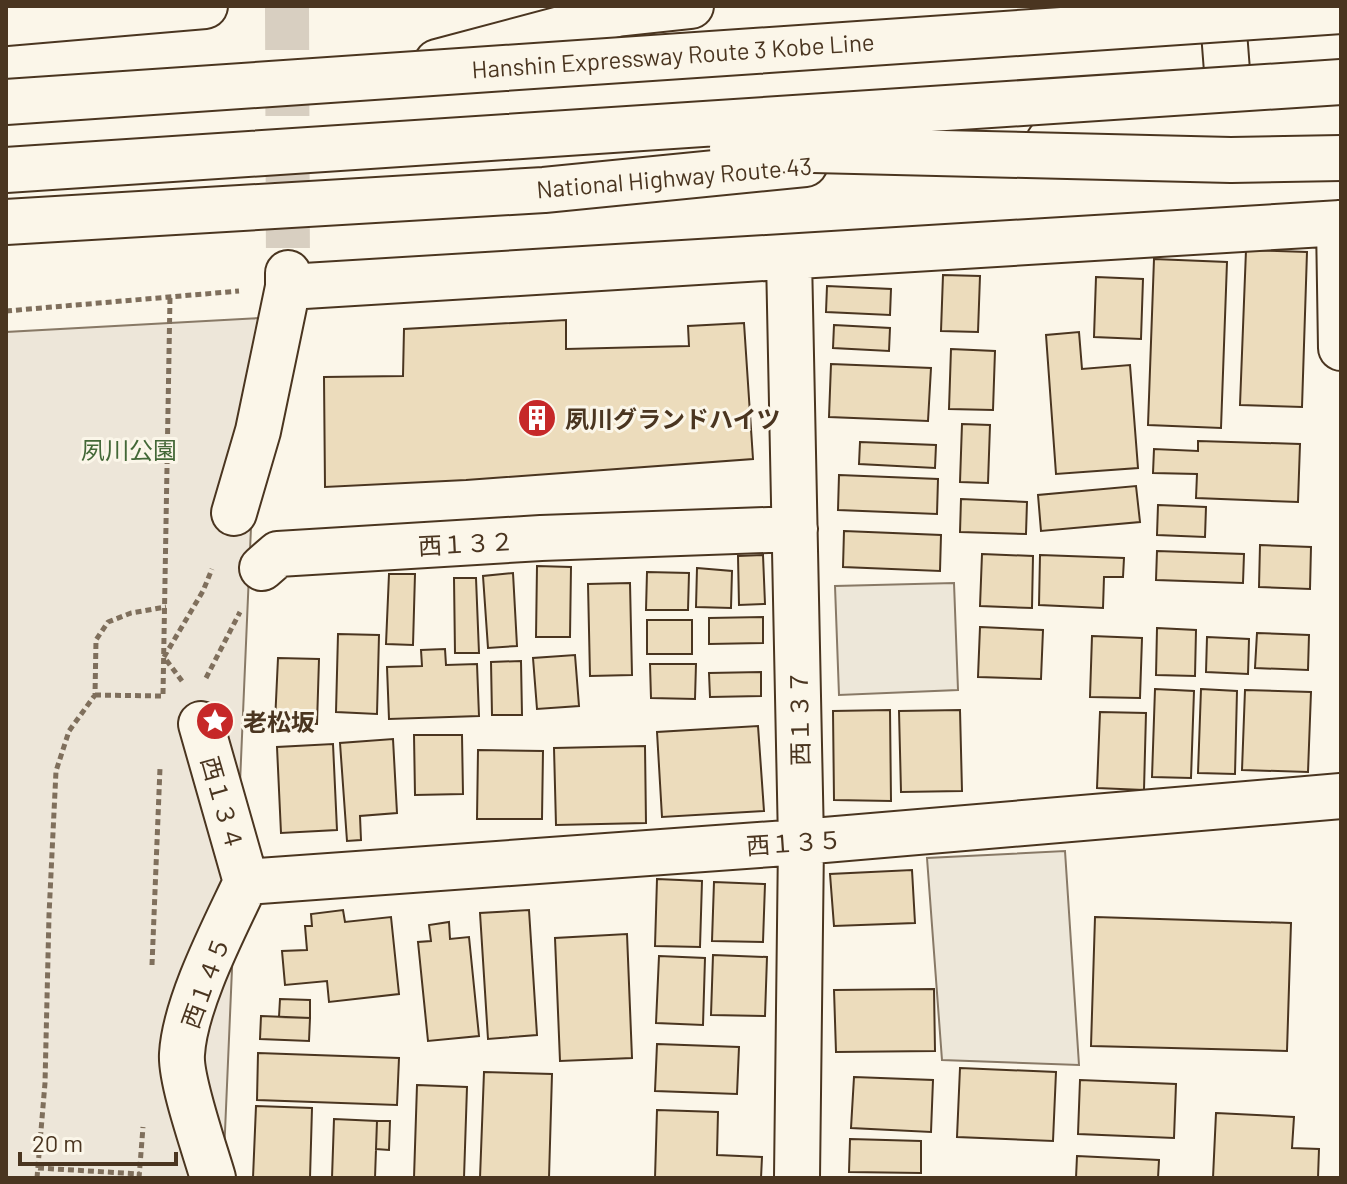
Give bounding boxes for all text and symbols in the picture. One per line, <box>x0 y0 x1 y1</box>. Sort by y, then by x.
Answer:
street label: Hanshin Expressway Route 3 Kobe Line <box>471 26 875 84</box>
street label: National Highway Route 43 <box>535 151 813 203</box>
building icon: 夙川グランドハイツ <box>516 397 558 439</box>
place label: 夙川グランドハイツ <box>565 404 781 433</box>
park label: 夙川公園 <box>81 435 177 464</box>
street label: 西１３２ <box>417 526 515 560</box>
street label: 西１３７ <box>784 670 814 766</box>
place icon: 老松坂 <box>194 700 236 742</box>
place label: 老松坂 <box>243 707 315 736</box>
street label: 西１３４ <box>196 753 250 853</box>
street label: 西１３５ <box>745 824 843 860</box>
street label: 西１４５ <box>175 932 235 1032</box>
scale bar <box>20 1116 176 1166</box>
text: 20 m <box>32 1128 83 1157</box>

